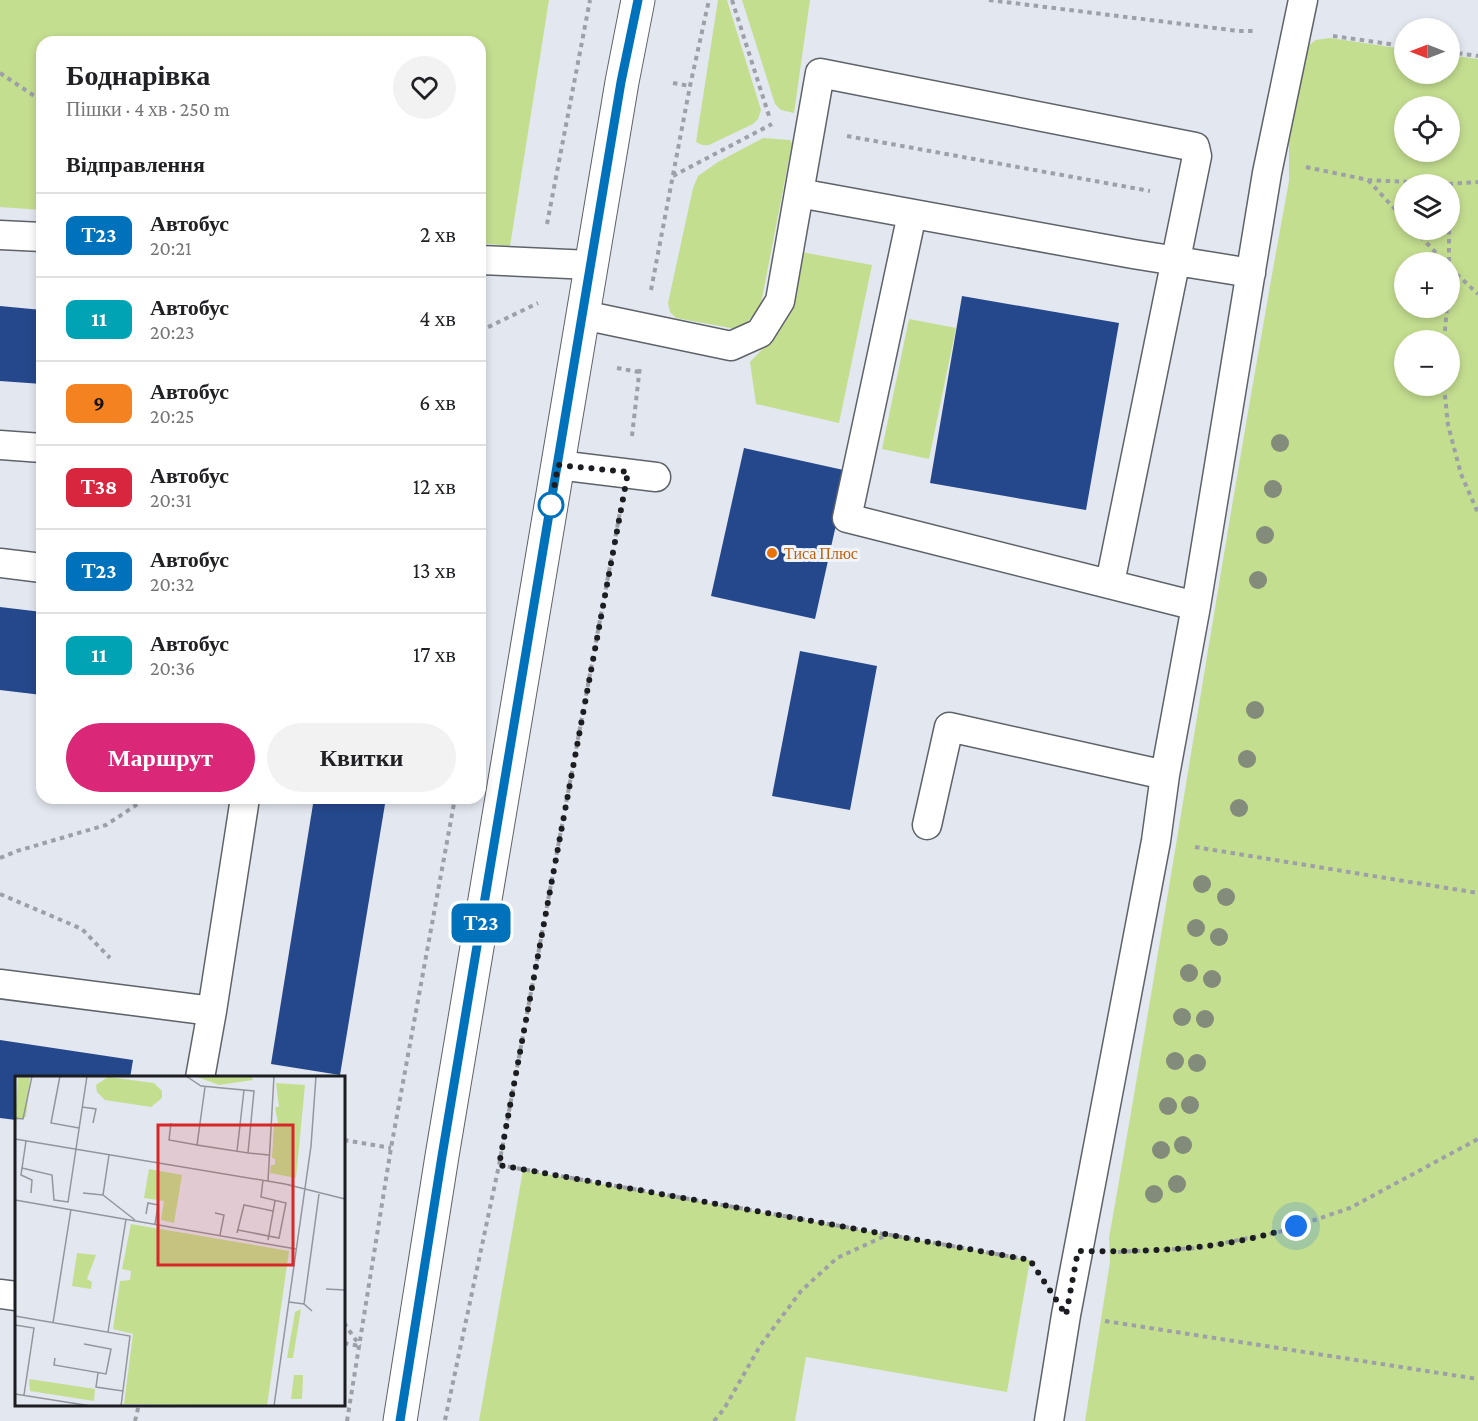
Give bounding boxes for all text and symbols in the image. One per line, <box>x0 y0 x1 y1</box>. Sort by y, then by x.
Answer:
north arrow <box>1394 18 1460 84</box>
map controls <box>1394 18 1460 396</box>
button: heart <box>393 56 456 119</box>
text: Боднарівка <box>66 60 210 91</box>
button: locate <box>1394 96 1460 162</box>
text: Пішки · 4 хв · 250 m <box>66 98 230 120</box>
text: Відправлення <box>66 152 205 177</box>
button: layers <box>1394 174 1460 240</box>
text: Автобус <box>150 211 229 236</box>
text: 2 хв <box>420 222 456 247</box>
text: Т23 <box>82 223 116 247</box>
text: 20:21 <box>150 237 192 259</box>
button: + <box>1394 252 1460 318</box>
text: Автобус <box>150 295 229 320</box>
text: 4 хв <box>419 306 456 331</box>
text: 11 <box>91 307 107 331</box>
text: 20:23 <box>150 321 194 343</box>
button: − <box>1394 330 1460 396</box>
text: Автобус <box>150 379 229 404</box>
text: 6 хв <box>419 390 456 415</box>
text: 9 <box>93 391 105 415</box>
text: 20:25 <box>150 405 194 427</box>
text: Автобус <box>150 463 229 488</box>
text: 12 хв <box>413 474 456 499</box>
text: Т38 <box>81 475 117 499</box>
text: 20:31 <box>150 489 192 511</box>
unlabelled marker <box>538 492 564 518</box>
place label: Тиса Плюс <box>784 545 858 562</box>
marker: Тиса Плюс <box>765 546 779 560</box>
text: Автобус <box>150 547 229 572</box>
text: 13 хв <box>413 558 456 583</box>
text: Т23 <box>82 559 116 583</box>
text: 20:32 <box>150 573 194 595</box>
text: Автобус <box>150 631 229 656</box>
text: 17 хв <box>413 642 456 667</box>
text: 11 <box>91 643 107 667</box>
text: 20:36 <box>150 657 195 679</box>
button: Маршрут <box>66 723 255 792</box>
button: Квитки <box>267 723 456 792</box>
line badge: Т23 <box>446 904 516 942</box>
text: Т23 <box>464 911 498 935</box>
inset map <box>15 1076 345 1406</box>
your location <box>1281 1211 1311 1241</box>

